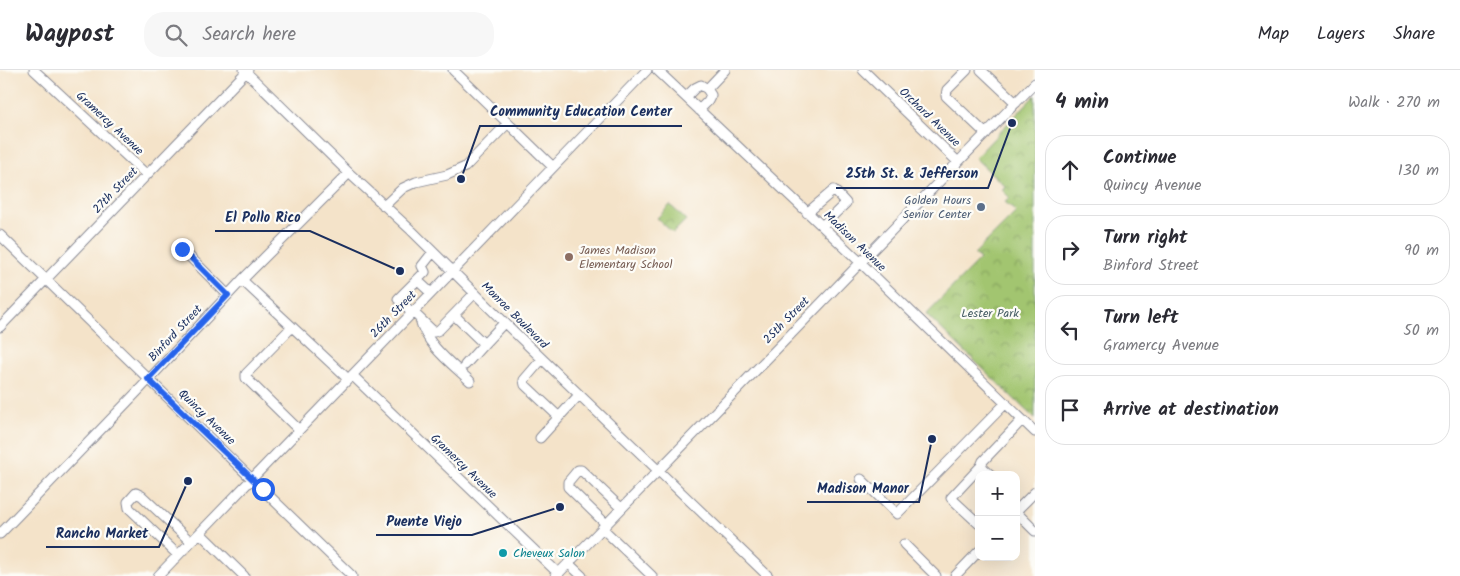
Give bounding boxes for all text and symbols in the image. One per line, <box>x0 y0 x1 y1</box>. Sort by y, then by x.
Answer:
search box <box>144 12 494 57</box>
text: Waypost <box>25 15 114 54</box>
text: Search here <box>202 20 296 50</box>
text: Map <box>1258 20 1289 49</box>
text: Layers <box>1317 20 1365 49</box>
text: Share <box>1393 20 1435 49</box>
icon: search <box>162 21 190 49</box>
street label: Orchard Avenue <box>895 83 965 152</box>
text: 4 min <box>1055 86 1109 119</box>
street label: Gramercy Avenue <box>71 87 148 160</box>
text: Walk · 270 m <box>1348 90 1440 115</box>
callout: Community Education Center <box>480 97 682 126</box>
text: Community Education Center <box>490 101 673 123</box>
text: Continue <box>1103 143 1176 173</box>
icon: ahead <box>1056 156 1084 184</box>
text: 130 m <box>1398 158 1439 183</box>
callout: 25th St. & Jefferson <box>836 159 988 188</box>
street label: 27th Street <box>88 162 143 218</box>
text: 25th St. & Jefferson <box>846 163 978 185</box>
text: Quincy Avenue <box>1103 173 1201 198</box>
place label: Golden Hours Senior Center <box>903 191 972 224</box>
marker: Golden Hours Senior Center <box>975 201 987 213</box>
callout: El Pollo Rico <box>215 202 310 231</box>
street label: Madison Avenue <box>819 206 891 277</box>
text: El Pollo Rico <box>225 207 301 229</box>
text: Turn right <box>1103 223 1188 253</box>
icon: right <box>1056 236 1084 264</box>
route end <box>171 238 194 261</box>
text: 90 m <box>1404 238 1439 263</box>
place label: James Madison Elementary School <box>579 241 672 274</box>
marker: James Madison Elementary School <box>563 251 575 263</box>
text: Binford Street <box>1103 253 1199 278</box>
street label: Monroe Boulevard <box>477 277 553 354</box>
street label: 26th Street <box>366 286 421 343</box>
street label: 25th Street <box>759 292 814 348</box>
street label: Binford Street <box>144 300 207 366</box>
text: Turn left <box>1103 303 1178 333</box>
park label: Lester Park <box>961 304 1019 323</box>
icon: left <box>1056 316 1084 344</box>
text: 50 m <box>1403 318 1439 343</box>
text: Gramercy Avenue <box>1103 333 1219 358</box>
street label: Quincy Avenue <box>173 385 240 450</box>
text: Arrive at destination <box>1103 395 1279 425</box>
icon: arrive <box>1056 396 1084 424</box>
street label: Gramercy Avenue <box>426 429 502 504</box>
map controls <box>975 471 1020 561</box>
button: + <box>975 471 1020 516</box>
callout: Madison Manor <box>807 473 919 502</box>
route start <box>252 478 275 501</box>
text: Madison Manor <box>817 478 910 500</box>
callout: Puente Viejo <box>376 506 472 535</box>
text: Puente Viejo <box>386 511 462 533</box>
button: − <box>975 516 1020 561</box>
callout: Rancho Market <box>46 518 159 547</box>
text: Rancho Market <box>56 523 149 545</box>
place label: Cheveux Salon <box>513 544 585 563</box>
marker: Cheveux Salon <box>497 547 509 559</box>

